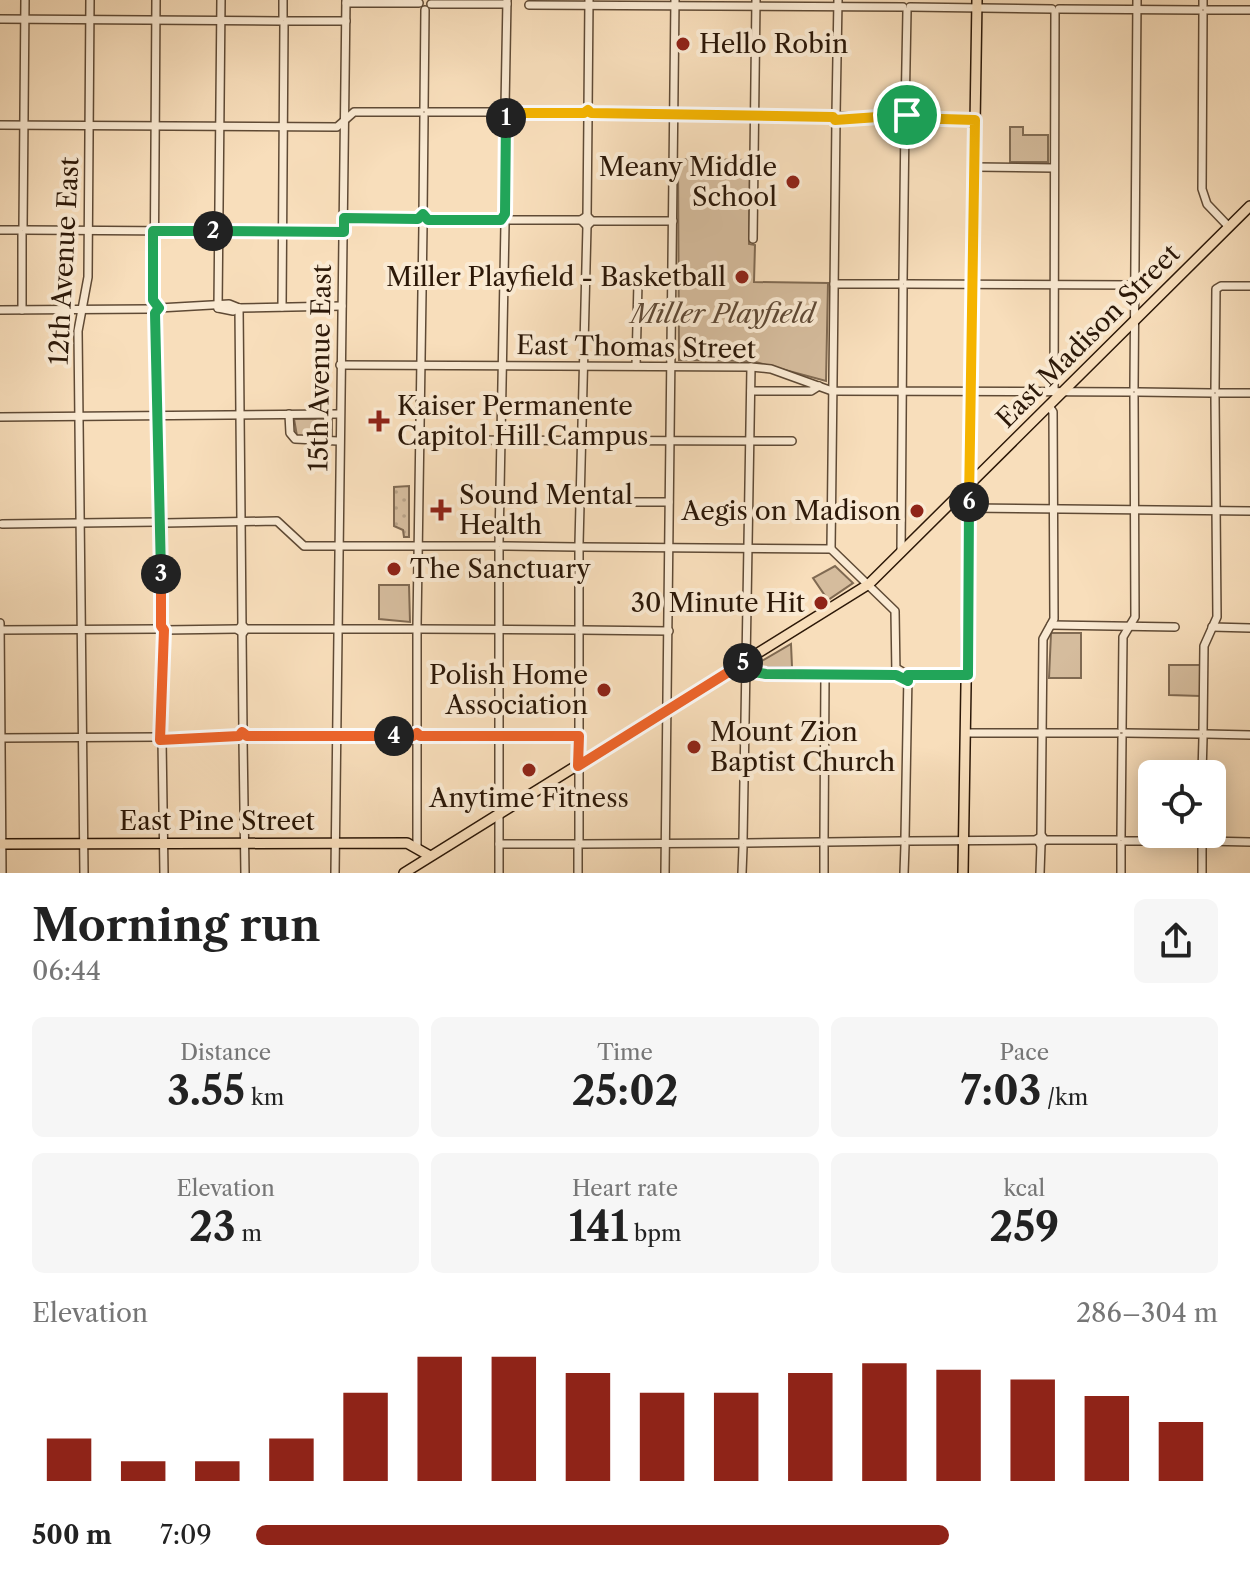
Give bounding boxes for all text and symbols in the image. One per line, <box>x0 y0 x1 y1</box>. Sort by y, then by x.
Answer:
place label: Hello Robin <box>699 28 848 60</box>
marker: Hello Robin <box>674 35 692 53</box>
pin <box>873 81 941 149</box>
icon: arrive <box>885 93 929 137</box>
pin: 1 <box>486 98 526 138</box>
text: 1 <box>501 104 511 131</box>
place label: Meany Middle School <box>599 151 777 213</box>
street label: 12th Avenue East <box>43 155 85 366</box>
marker: Meany Middle School <box>784 173 802 191</box>
pin: 2 <box>193 211 233 251</box>
text: 2 <box>207 217 220 244</box>
street label: East Madison Street <box>989 237 1187 435</box>
place label: Miller Playfield - Basketball <box>386 261 726 293</box>
street label: 15th Avenue East <box>302 263 338 472</box>
marker: Miller Playfield - Basketball <box>733 268 751 286</box>
park label: Miller Playfield <box>628 298 818 330</box>
street label: East Thomas Street <box>516 329 757 365</box>
place label: Kaiser Permanente Capitol Hill Campus <box>397 390 648 452</box>
marker: Kaiser Permanente Capitol Hill Campus <box>368 410 390 432</box>
place label: Sound Mental Health <box>459 479 633 541</box>
pin: 6 <box>949 482 989 522</box>
text: 6 <box>962 488 976 515</box>
place label: Aegis on Madison <box>680 495 901 527</box>
marker: Sound Mental Health <box>430 499 452 521</box>
marker: Aegis on Madison <box>908 502 926 520</box>
place label: The Sanctuary <box>410 553 591 585</box>
pin: 3 <box>141 554 181 594</box>
text: 3 <box>155 560 167 587</box>
marker: The Sanctuary <box>385 560 403 578</box>
place label: 30 Minute Hit <box>631 587 806 619</box>
marker: 30 Minute Hit <box>812 594 830 612</box>
pin: 5 <box>723 643 763 683</box>
text: 5 <box>737 649 749 676</box>
place label: Polish Home Association <box>429 659 588 721</box>
marker: Polish Home Association <box>595 681 613 699</box>
pin: 4 <box>374 716 414 756</box>
place label: Mount Zion Baptist Church <box>710 716 895 778</box>
text: 4 <box>387 722 401 749</box>
marker: Mount Zion Baptist Church <box>685 738 703 756</box>
map controls <box>1138 760 1226 848</box>
button: locate <box>1138 760 1226 848</box>
marker: Anytime Fitness <box>520 761 538 779</box>
place label: Anytime Fitness <box>428 782 629 814</box>
street label: East Pine Street <box>119 805 316 837</box>
text: Morning run <box>32 898 321 952</box>
button: share <box>1134 899 1218 983</box>
text: 06:44 <box>32 955 101 987</box>
text: Distance <box>180 1039 271 1066</box>
text: Time <box>597 1039 653 1066</box>
text: Pace <box>999 1039 1049 1066</box>
text: 3.55 <box>167 1066 245 1115</box>
text: 25:02 <box>572 1066 678 1115</box>
text: 7:03 <box>960 1066 1041 1115</box>
text: km <box>245 1084 284 1111</box>
text: /km <box>1041 1084 1088 1111</box>
text: Elevation <box>177 1175 275 1202</box>
text: Heart rate <box>572 1175 678 1202</box>
text: kcal <box>1004 1175 1045 1202</box>
text: 23 <box>189 1202 236 1251</box>
text: 141 <box>569 1202 628 1251</box>
text: 259 <box>990 1202 1059 1251</box>
text: m <box>236 1220 262 1247</box>
text: bpm <box>628 1220 681 1247</box>
text: Elevation <box>32 1297 148 1329</box>
text: 286–304 m <box>1076 1297 1218 1329</box>
text: 500 m <box>32 1519 112 1551</box>
text: 7:09 <box>160 1519 212 1551</box>

